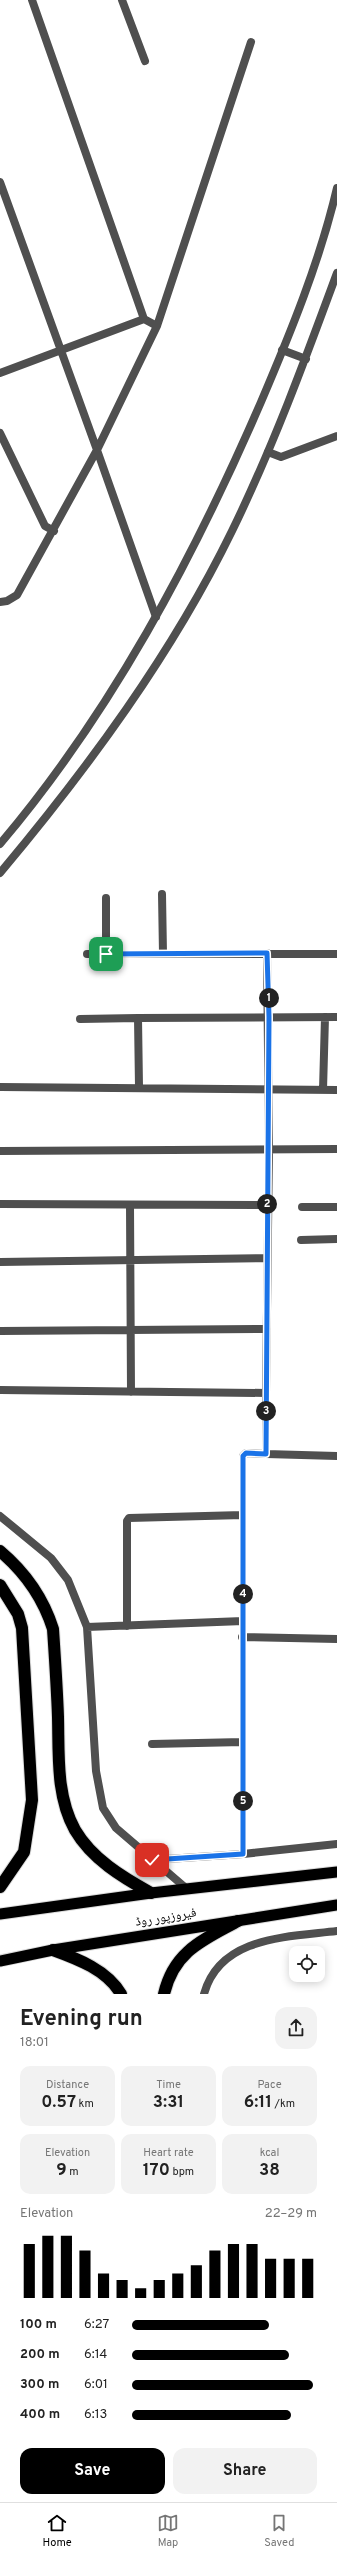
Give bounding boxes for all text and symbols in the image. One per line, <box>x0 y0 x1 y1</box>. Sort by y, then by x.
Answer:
pin <box>89 937 123 971</box>
icon: arrive <box>95 943 117 965</box>
pin: 1 <box>259 988 279 1008</box>
text: 1 <box>267 991 271 1005</box>
pin: 2 <box>257 1194 277 1214</box>
text: 2 <box>264 1197 270 1211</box>
pin: 3 <box>256 1401 276 1421</box>
text: 3 <box>263 1404 269 1418</box>
pin: 4 <box>233 1584 253 1604</box>
text: 4 <box>239 1587 247 1601</box>
pin: 5 <box>233 1791 253 1811</box>
text: 5 <box>240 1794 246 1808</box>
pin <box>135 1843 169 1877</box>
icon: check <box>141 1849 163 1871</box>
street label: فیروزپور روڈ <box>134 1905 198 1931</box>
map controls <box>289 1946 325 1982</box>
button: locate <box>289 1946 325 1982</box>
text: Evening run <box>20 2006 143 2033</box>
button: share <box>275 2007 317 2049</box>
text: 18:01 <box>20 2035 49 2051</box>
text: Distance <box>46 2078 89 2092</box>
text: Time <box>156 2078 181 2092</box>
text: Pace <box>257 2078 282 2092</box>
text: 0.57 <box>41 2092 76 2114</box>
text: 3:31 <box>153 2092 184 2114</box>
text: 6:11 <box>244 2092 272 2114</box>
text: km <box>76 2097 94 2111</box>
text: /km <box>272 2097 295 2111</box>
text: Elevation <box>45 2146 90 2160</box>
text: Heart rate <box>143 2146 194 2160</box>
text: kcal <box>260 2146 279 2160</box>
text: 9 <box>56 2160 67 2182</box>
text: 170 <box>143 2160 170 2182</box>
text: 38 <box>259 2160 280 2182</box>
text: m <box>67 2165 79 2179</box>
text: bpm <box>170 2165 194 2179</box>
text: Elevation <box>20 2206 73 2222</box>
text: 22–29 m <box>265 2206 317 2222</box>
text: 100 m <box>20 2317 57 2333</box>
text: 6:27 <box>84 2317 109 2333</box>
text: 200 m <box>20 2347 60 2363</box>
text: 6:14 <box>84 2347 107 2363</box>
text: 300 m <box>20 2377 59 2393</box>
text: 6:01 <box>84 2377 108 2393</box>
text: 400 m <box>20 2407 60 2423</box>
text: 6:13 <box>84 2407 107 2423</box>
button: Save <box>20 2448 165 2494</box>
button: Share <box>173 2448 317 2494</box>
tab: Home <box>43 2512 72 2550</box>
tab: Map <box>157 2512 179 2550</box>
tab: Saved <box>264 2512 294 2550</box>

